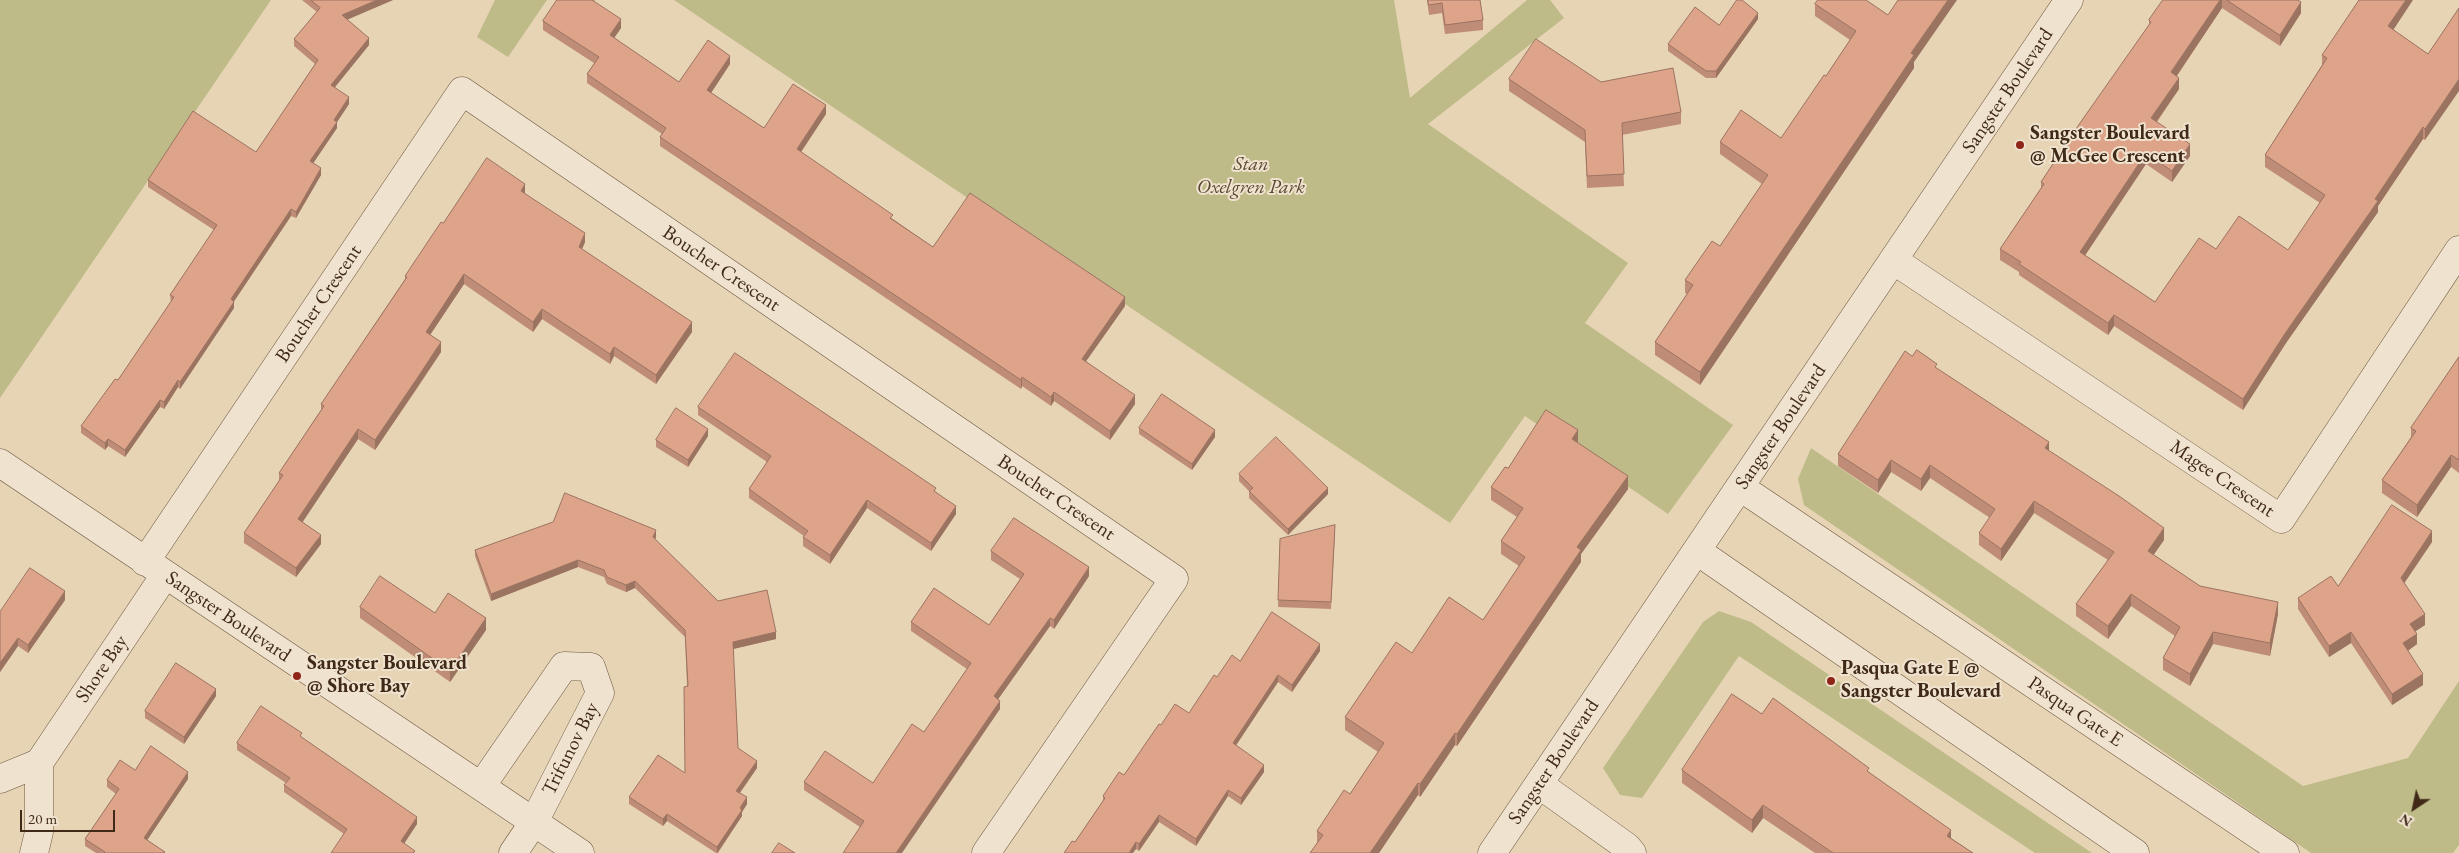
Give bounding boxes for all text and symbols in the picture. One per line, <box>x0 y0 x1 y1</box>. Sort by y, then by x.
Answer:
street label: Sangster Boulevard <box>1957 24 2059 158</box>
place label: Sangster Boulevard @ McGee Crescent <box>2030 122 2190 169</box>
marker: Sangster Boulevard @ McGee Crescent <box>2014 139 2026 151</box>
park label: Stan Oxelgren Park <box>1197 153 1305 200</box>
street label: Boucher Crescent <box>658 221 784 317</box>
street label: Boucher Crescent <box>271 241 367 367</box>
street label: Sangster Boulevard <box>1730 360 1832 494</box>
street label: Magee Crescent <box>2165 435 2279 523</box>
street label: Boucher Crescent <box>993 450 1119 546</box>
street label: Sangster Boulevard <box>161 566 295 668</box>
street label: Shore Bay <box>71 631 133 707</box>
place label: Sangster Boulevard @ Shore Bay <box>307 652 467 699</box>
place label: Pasqua Gate E @ Sangster Boulevard <box>1841 657 2001 704</box>
marker: Sangster Boulevard @ Shore Bay <box>291 670 303 682</box>
street label: Pasqua Gate E <box>2023 671 2127 753</box>
marker: Pasqua Gate E @ Sangster Boulevard <box>1825 675 1837 687</box>
street label: Sangster Boulevard <box>1503 695 1605 829</box>
street label: Trifunov Bay <box>537 699 605 799</box>
north arrow <box>2389 783 2439 833</box>
scale bar <box>22 800 118 832</box>
text: 20 m <box>28 809 57 828</box>
text: N <box>2396 810 2415 831</box>

